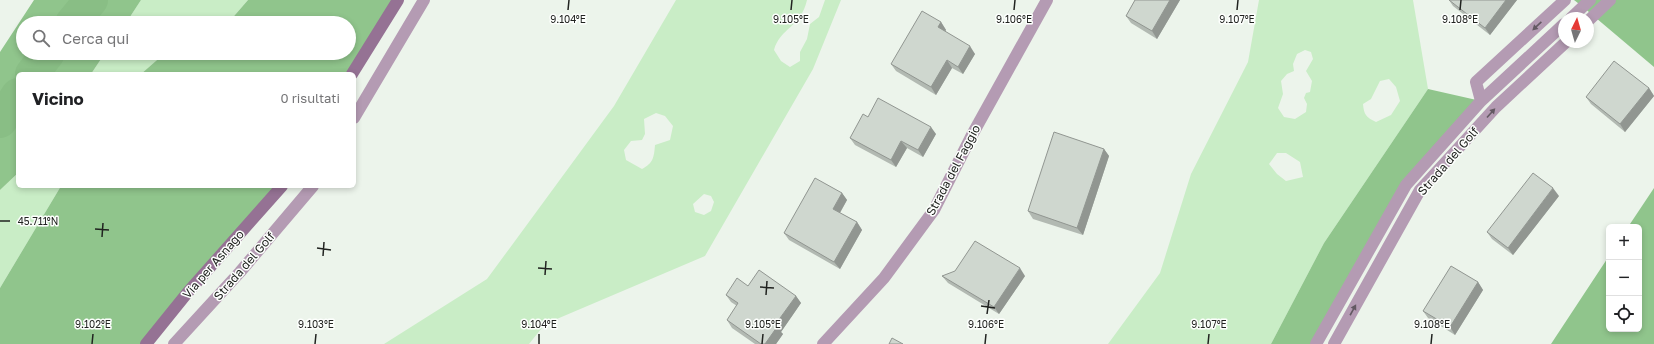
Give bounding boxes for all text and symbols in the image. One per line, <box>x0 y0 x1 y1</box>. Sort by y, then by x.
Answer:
north arrow <box>1558 12 1594 48</box>
text: 9.104°E <box>550 13 586 25</box>
text: 9.105°E <box>773 13 809 25</box>
text: 9.106°E <box>996 13 1032 25</box>
text: 9.107°E <box>1219 13 1255 25</box>
text: 9.108°E <box>1442 13 1478 25</box>
search box <box>16 16 356 60</box>
one-way arrow <box>1532 22 1542 31</box>
icon: search <box>30 27 52 49</box>
text: Cerca qui <box>62 29 129 47</box>
text: Vicino <box>32 88 84 109</box>
text: 0 risultati <box>280 90 340 106</box>
one-way arrow <box>1486 108 1495 118</box>
street label: Strada del Faggio <box>923 122 983 218</box>
street label: Strada del Golf <box>1414 123 1482 198</box>
text: 45.711°N <box>18 215 58 227</box>
map controls <box>1606 224 1642 332</box>
button: + <box>1606 224 1642 260</box>
street label: Via per Asnago <box>179 227 247 301</box>
street label: Strada del Golf <box>210 228 278 303</box>
button: − <box>1606 260 1642 296</box>
button: locate <box>1606 296 1642 332</box>
one-way arrow <box>1349 304 1356 316</box>
text: 9.102°E <box>75 318 111 330</box>
text: 9.103°E <box>298 318 334 330</box>
text: 9.104°E <box>521 318 557 330</box>
text: 9.105°E <box>745 318 781 330</box>
text: 9.106°E <box>968 318 1004 330</box>
text: 9.107°E <box>1191 318 1227 330</box>
text: 9.108°E <box>1414 318 1450 330</box>

